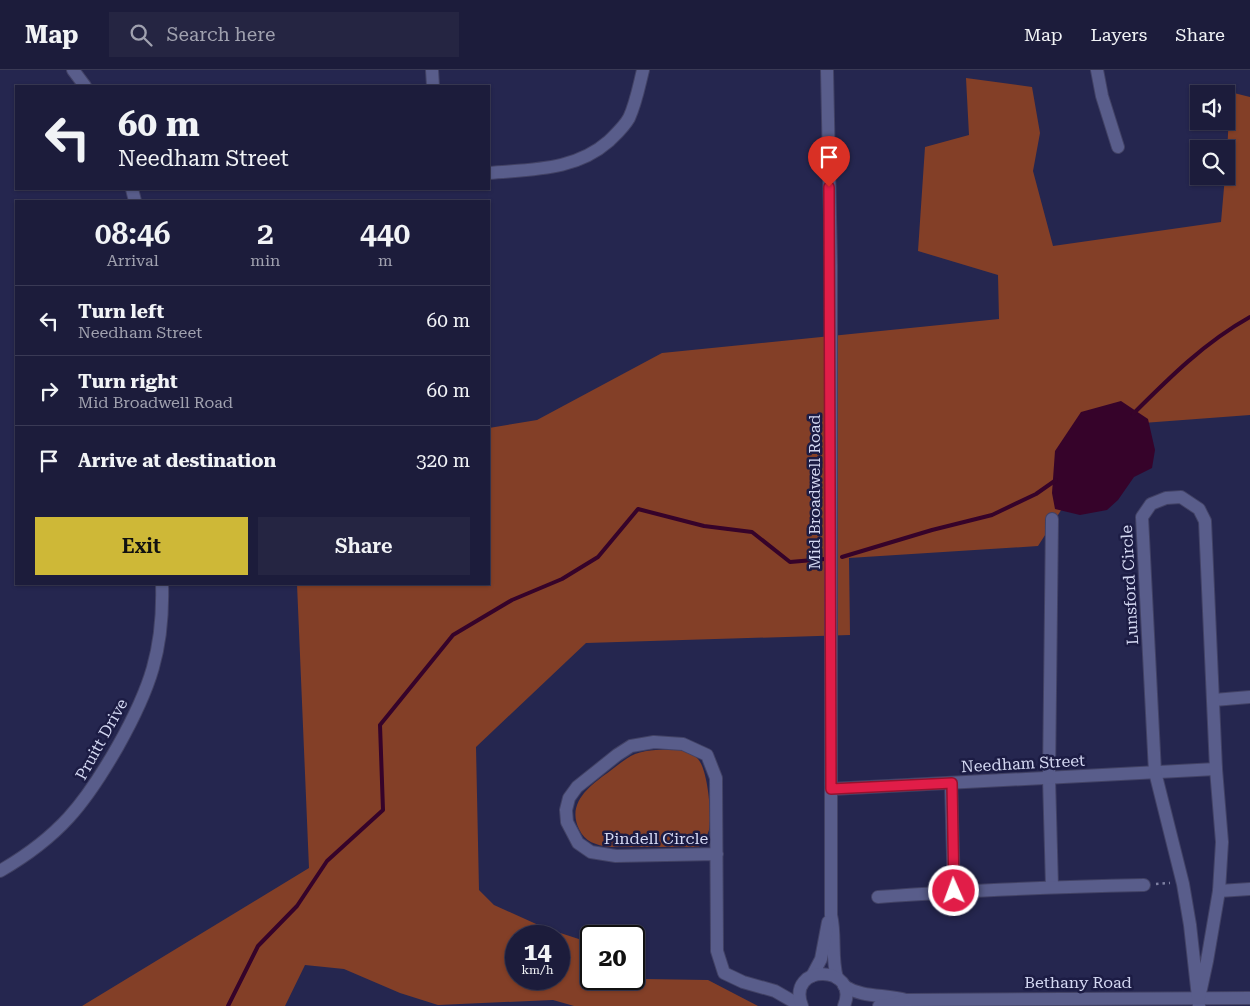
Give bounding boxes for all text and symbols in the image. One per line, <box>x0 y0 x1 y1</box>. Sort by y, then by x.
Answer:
search box <box>109 12 459 57</box>
text: Map <box>25 21 79 49</box>
icon: search <box>127 21 155 49</box>
text: Search here <box>167 23 275 46</box>
text: Map <box>1024 24 1063 45</box>
text: Layers <box>1091 24 1147 45</box>
text: Share <box>1175 24 1225 45</box>
map controls <box>1190 85 1235 185</box>
button: sound <box>1190 85 1235 130</box>
text: 60 m <box>118 104 200 145</box>
icon: left <box>35 105 100 170</box>
pin <box>808 136 850 187</box>
button: search <box>1190 140 1235 185</box>
icon: arrive <box>815 143 843 171</box>
text: Needham Street <box>118 146 289 171</box>
text: 08:46 <box>95 216 171 251</box>
text: 2 <box>257 216 274 251</box>
text: 440 <box>360 216 410 251</box>
text: Arrival <box>107 251 159 270</box>
text: min <box>250 251 280 270</box>
text: m <box>378 251 392 270</box>
text: Turn left <box>78 300 164 323</box>
icon: left <box>35 307 63 335</box>
text: 60 m <box>427 309 470 332</box>
text: Needham Street <box>78 323 202 342</box>
text: Turn right <box>78 370 178 393</box>
icon: right <box>35 377 63 405</box>
text: 60 m <box>427 379 470 402</box>
text: Mid Broadwell Road <box>78 393 233 412</box>
street label: Mid Broadwell Road <box>805 415 824 570</box>
icon: arrive <box>35 447 63 475</box>
text: Arrive at destination <box>78 449 276 472</box>
text: 320 m <box>416 449 470 472</box>
button: Exit <box>35 517 248 575</box>
button: Share <box>258 517 470 575</box>
street label: Lunsford Circle <box>1117 524 1142 645</box>
street label: Pruitt Drive <box>71 695 132 783</box>
street label: Needham Street <box>961 751 1086 776</box>
street label: Pindell Circle <box>604 829 708 848</box>
position arrow <box>927 864 979 916</box>
speed limit sign: 20 <box>580 925 645 990</box>
text: 14 <box>523 937 552 966</box>
text: km/h <box>521 963 554 977</box>
street label: Bethany Road <box>1024 973 1132 992</box>

